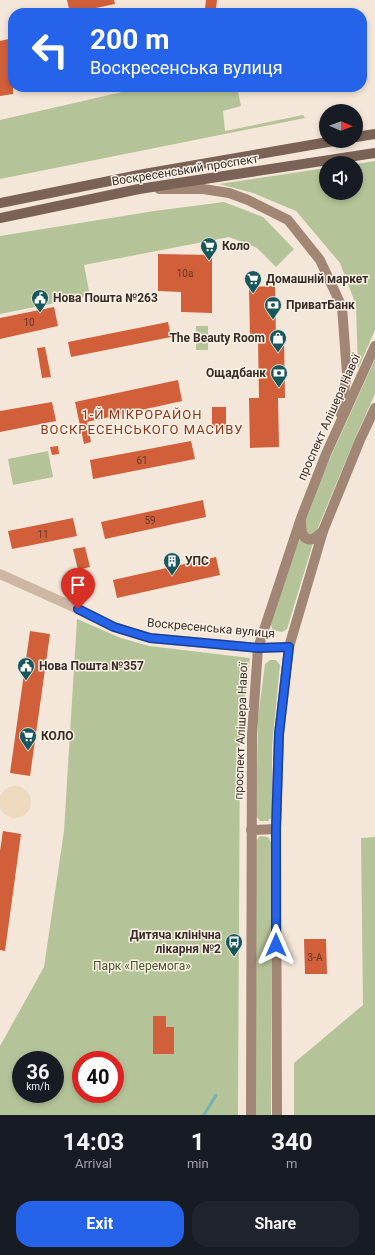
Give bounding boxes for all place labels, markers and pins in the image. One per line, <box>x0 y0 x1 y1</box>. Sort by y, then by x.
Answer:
supermarket icon: Коло <box>199 236 219 261</box>
place label: Коло <box>222 239 250 253</box>
supermarket icon: Домашній маркет <box>243 269 263 294</box>
place label: Домашній маркет <box>266 272 368 286</box>
public building icon: Нова Пошта №263 <box>30 288 50 313</box>
place label: Нова Пошта №263 <box>53 291 158 305</box>
bank icon: ПриватБанк <box>263 295 283 320</box>
place label: ПриватБанк <box>286 298 355 312</box>
shop icon: The Beauty Room <box>268 328 288 353</box>
place label: The Beauty Room <box>169 331 265 345</box>
bank icon: Ощадбанк <box>269 363 289 388</box>
place label: Ощадбанк <box>206 366 266 380</box>
building icon: УПС <box>162 551 182 576</box>
place label: УПС <box>185 554 209 568</box>
pin <box>61 568 95 609</box>
public building icon: Нова Пошта №357 <box>16 656 36 681</box>
place label: Нова Пошта №357 <box>39 659 144 673</box>
supermarket icon: КОЛО <box>18 726 38 751</box>
place label: КОЛО <box>41 729 73 743</box>
place label: Дитяча клінічна лікарня №2 <box>130 928 222 956</box>
bus stop icon: Дитяча клінічна лікарня №2 <box>224 932 244 957</box>

